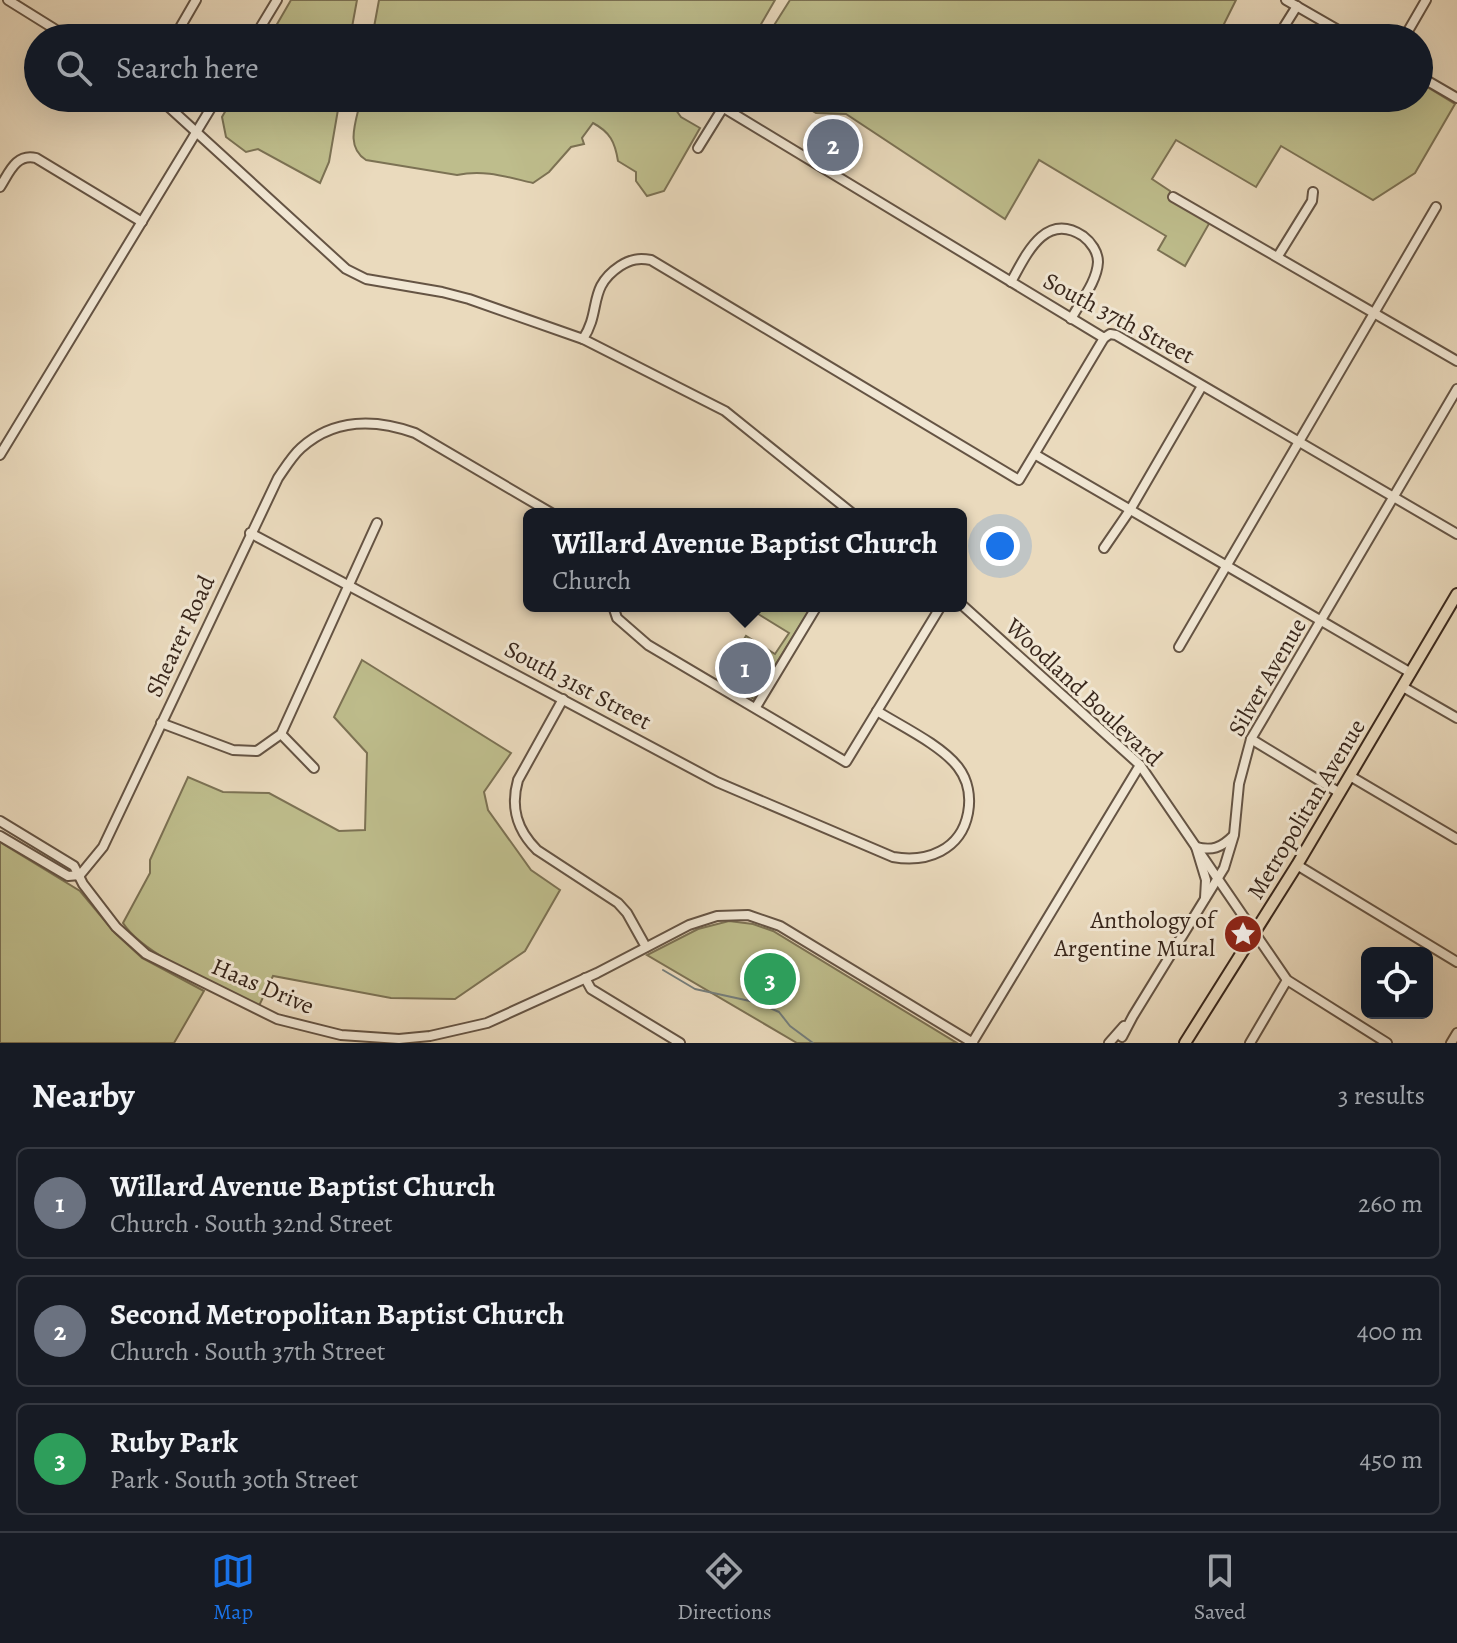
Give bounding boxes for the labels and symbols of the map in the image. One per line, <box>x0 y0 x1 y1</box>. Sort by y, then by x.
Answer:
pin: 2 <box>807 115 859 175</box>
street label: South 37th Street <box>1038 265 1200 371</box>
your location <box>980 526 1020 566</box>
street label: Shearer Road <box>138 570 222 702</box>
street label: Woodland Boulevard <box>998 610 1170 773</box>
street label: Silver Avenue <box>1220 612 1314 742</box>
street label: South 31st Street <box>499 633 657 737</box>
pin: 1 <box>719 638 771 698</box>
street label: Metropolitan Avenue <box>1239 713 1373 905</box>
place label: Anthology of Argentine Mural <box>1053 904 1218 964</box>
place icon: Anthology of Argentine Mural <box>1222 913 1264 955</box>
pin: 3 <box>744 949 796 1009</box>
street label: Haas Drive <box>207 950 319 1022</box>

